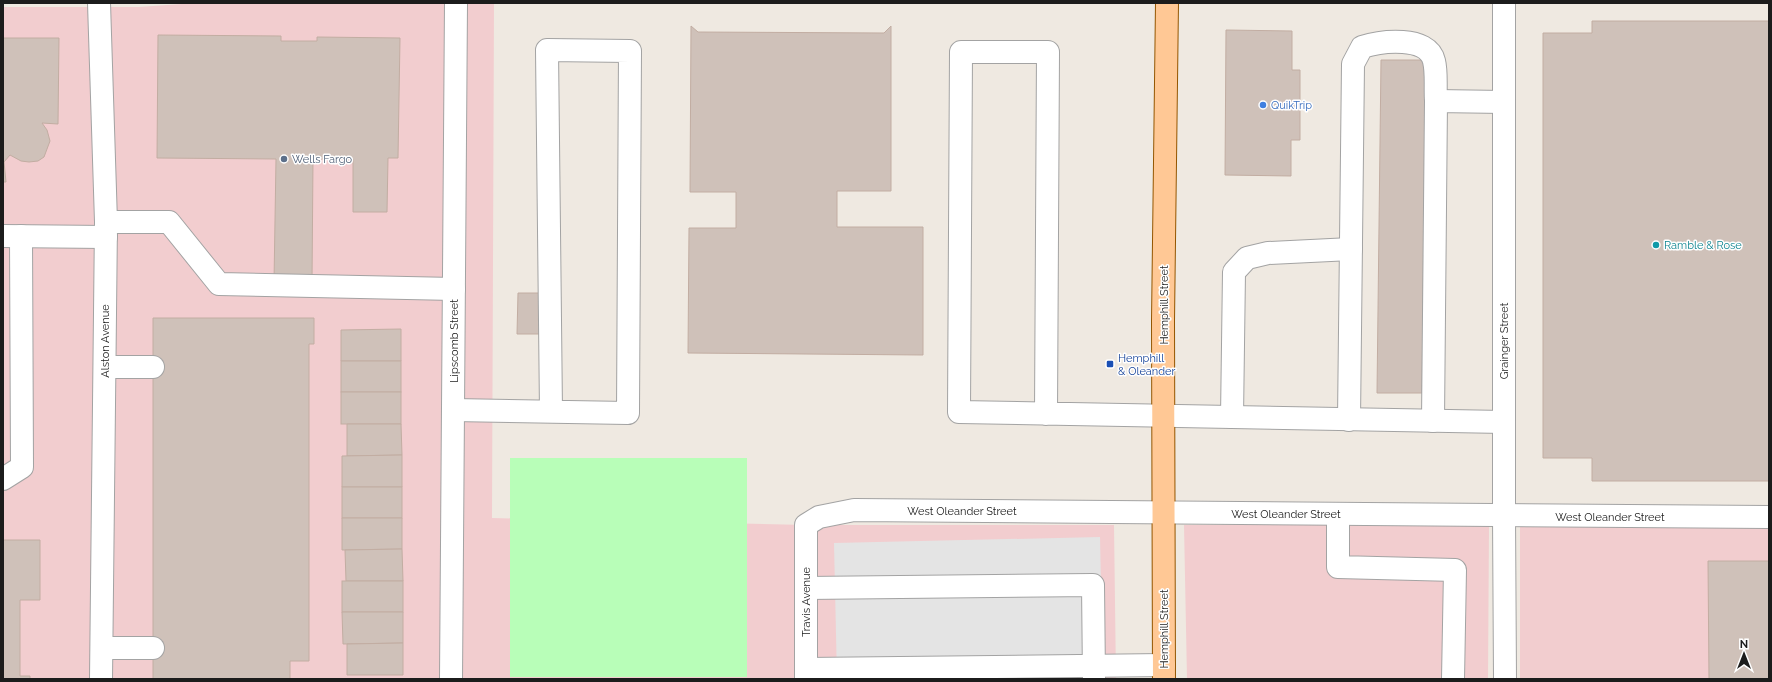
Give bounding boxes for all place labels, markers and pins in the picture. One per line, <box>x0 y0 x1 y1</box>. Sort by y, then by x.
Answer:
place label: QuikTrip <box>1271 99 1312 112</box>
marker: QuikTrip <box>1258 100 1268 110</box>
place label: Wells Fargo <box>292 153 353 166</box>
marker: Wells Fargo <box>279 154 289 164</box>
place label: Ramble & Rose <box>1664 239 1742 252</box>
marker: Ramble & Rose <box>1651 240 1661 250</box>
place label: Hemphill & Oleander <box>1118 352 1176 378</box>
marker: Hemphill & Oleander <box>1105 359 1115 369</box>

